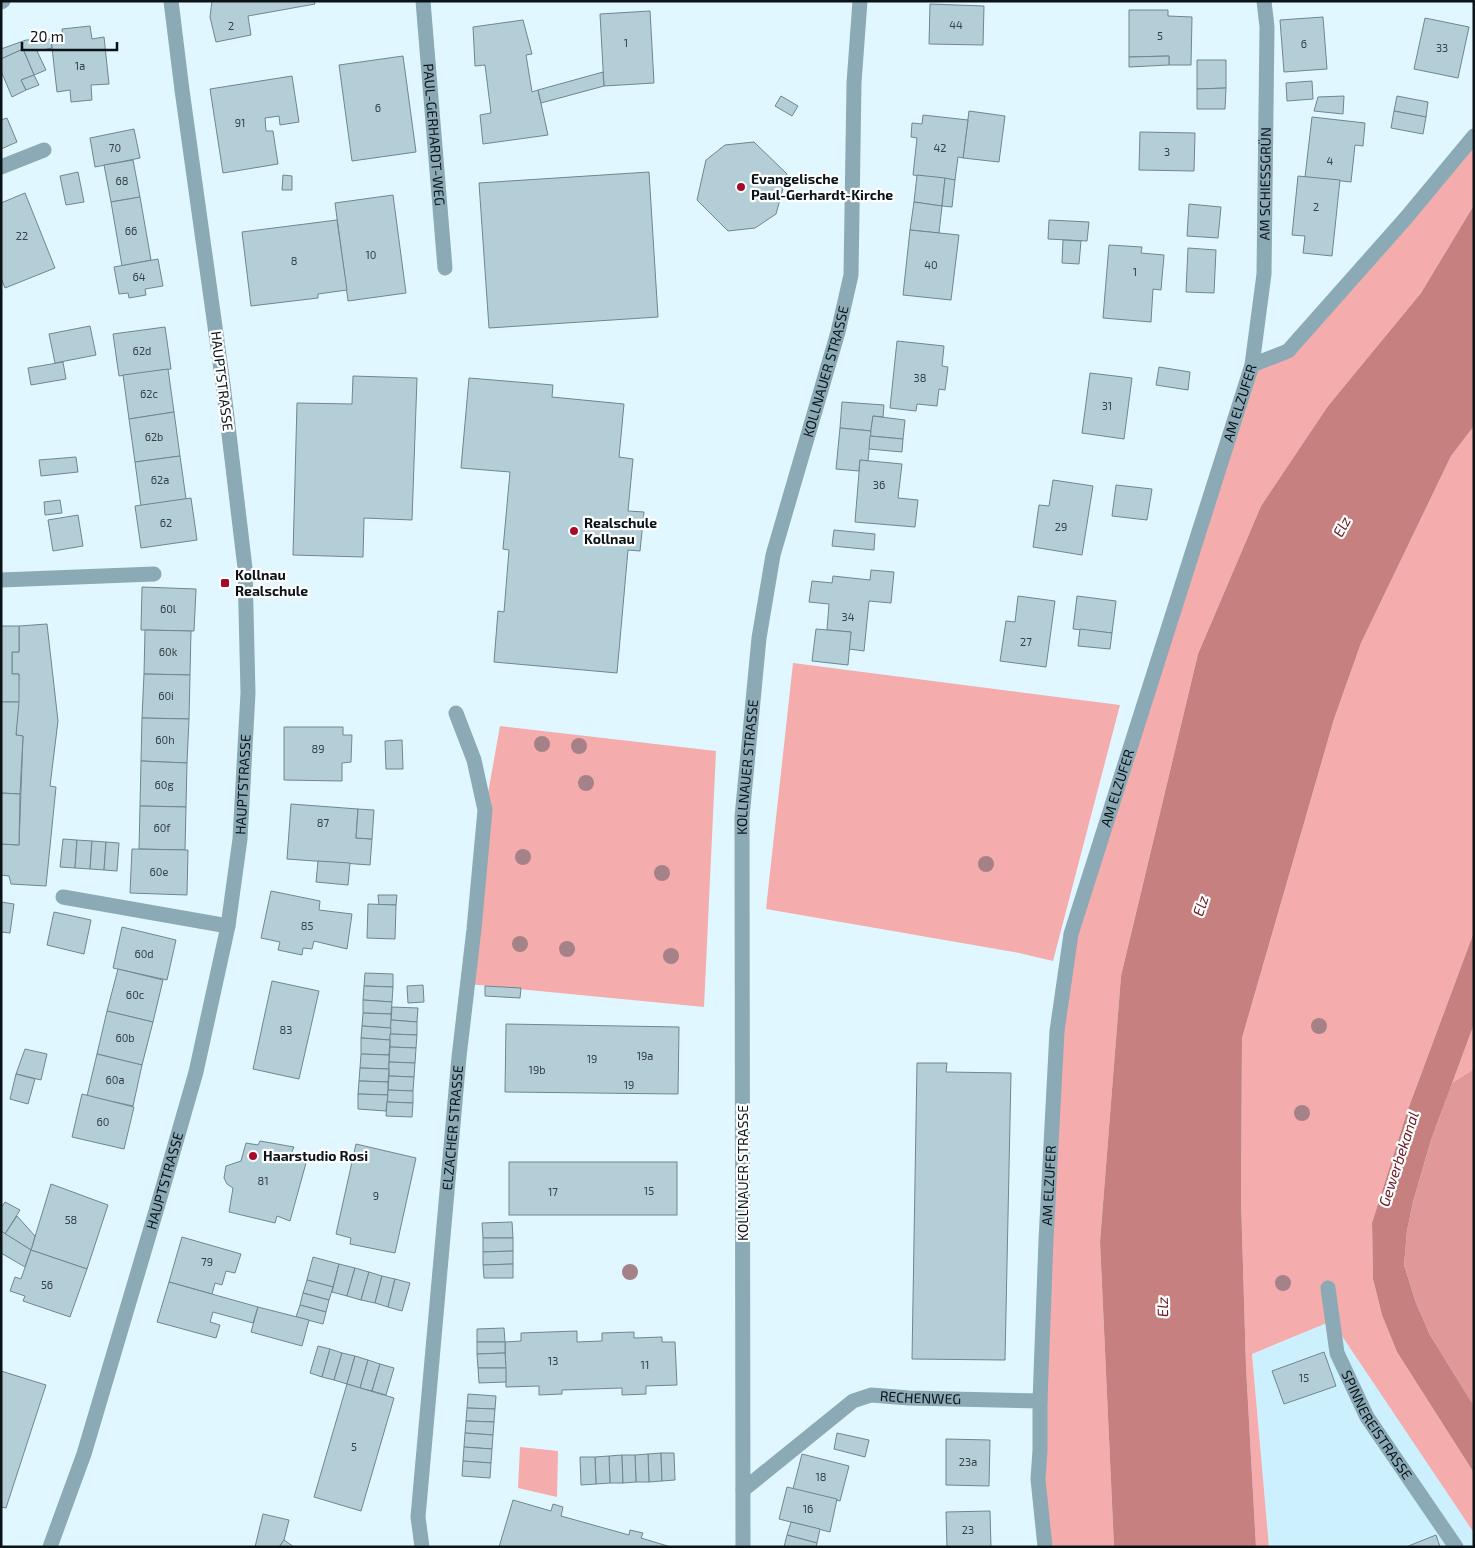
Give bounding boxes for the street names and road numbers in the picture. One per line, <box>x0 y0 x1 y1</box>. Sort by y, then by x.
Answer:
street label: PAUL-GERHARDT-WEG <box>420 63 449 207</box>
street label: AM SCHIESSGRÜN <box>1255 127 1274 240</box>
street label: KOLLNAUER STRASSE <box>799 304 852 439</box>
street label: HAUPTSTRASSE <box>208 330 237 432</box>
street label: AM ELZUFER <box>1219 362 1260 444</box>
street label: KOLLNAUER STRASSE <box>733 698 761 835</box>
street label: HAUPTSTRASSE <box>231 734 254 835</box>
street label: AM ELZUFER <box>1097 747 1137 829</box>
street label: ELZACHER STRASSE <box>438 1064 466 1191</box>
street label: KOLLNAUER STRASSE <box>734 1105 751 1241</box>
street label: HAUPTSTRASSE <box>142 1130 186 1231</box>
street label: AM ELZUFER <box>1038 1145 1059 1226</box>
street label: SPINNEREISTRASSE <box>1338 1367 1416 1483</box>
street label: RECHENWEG <box>879 1387 961 1407</box>

